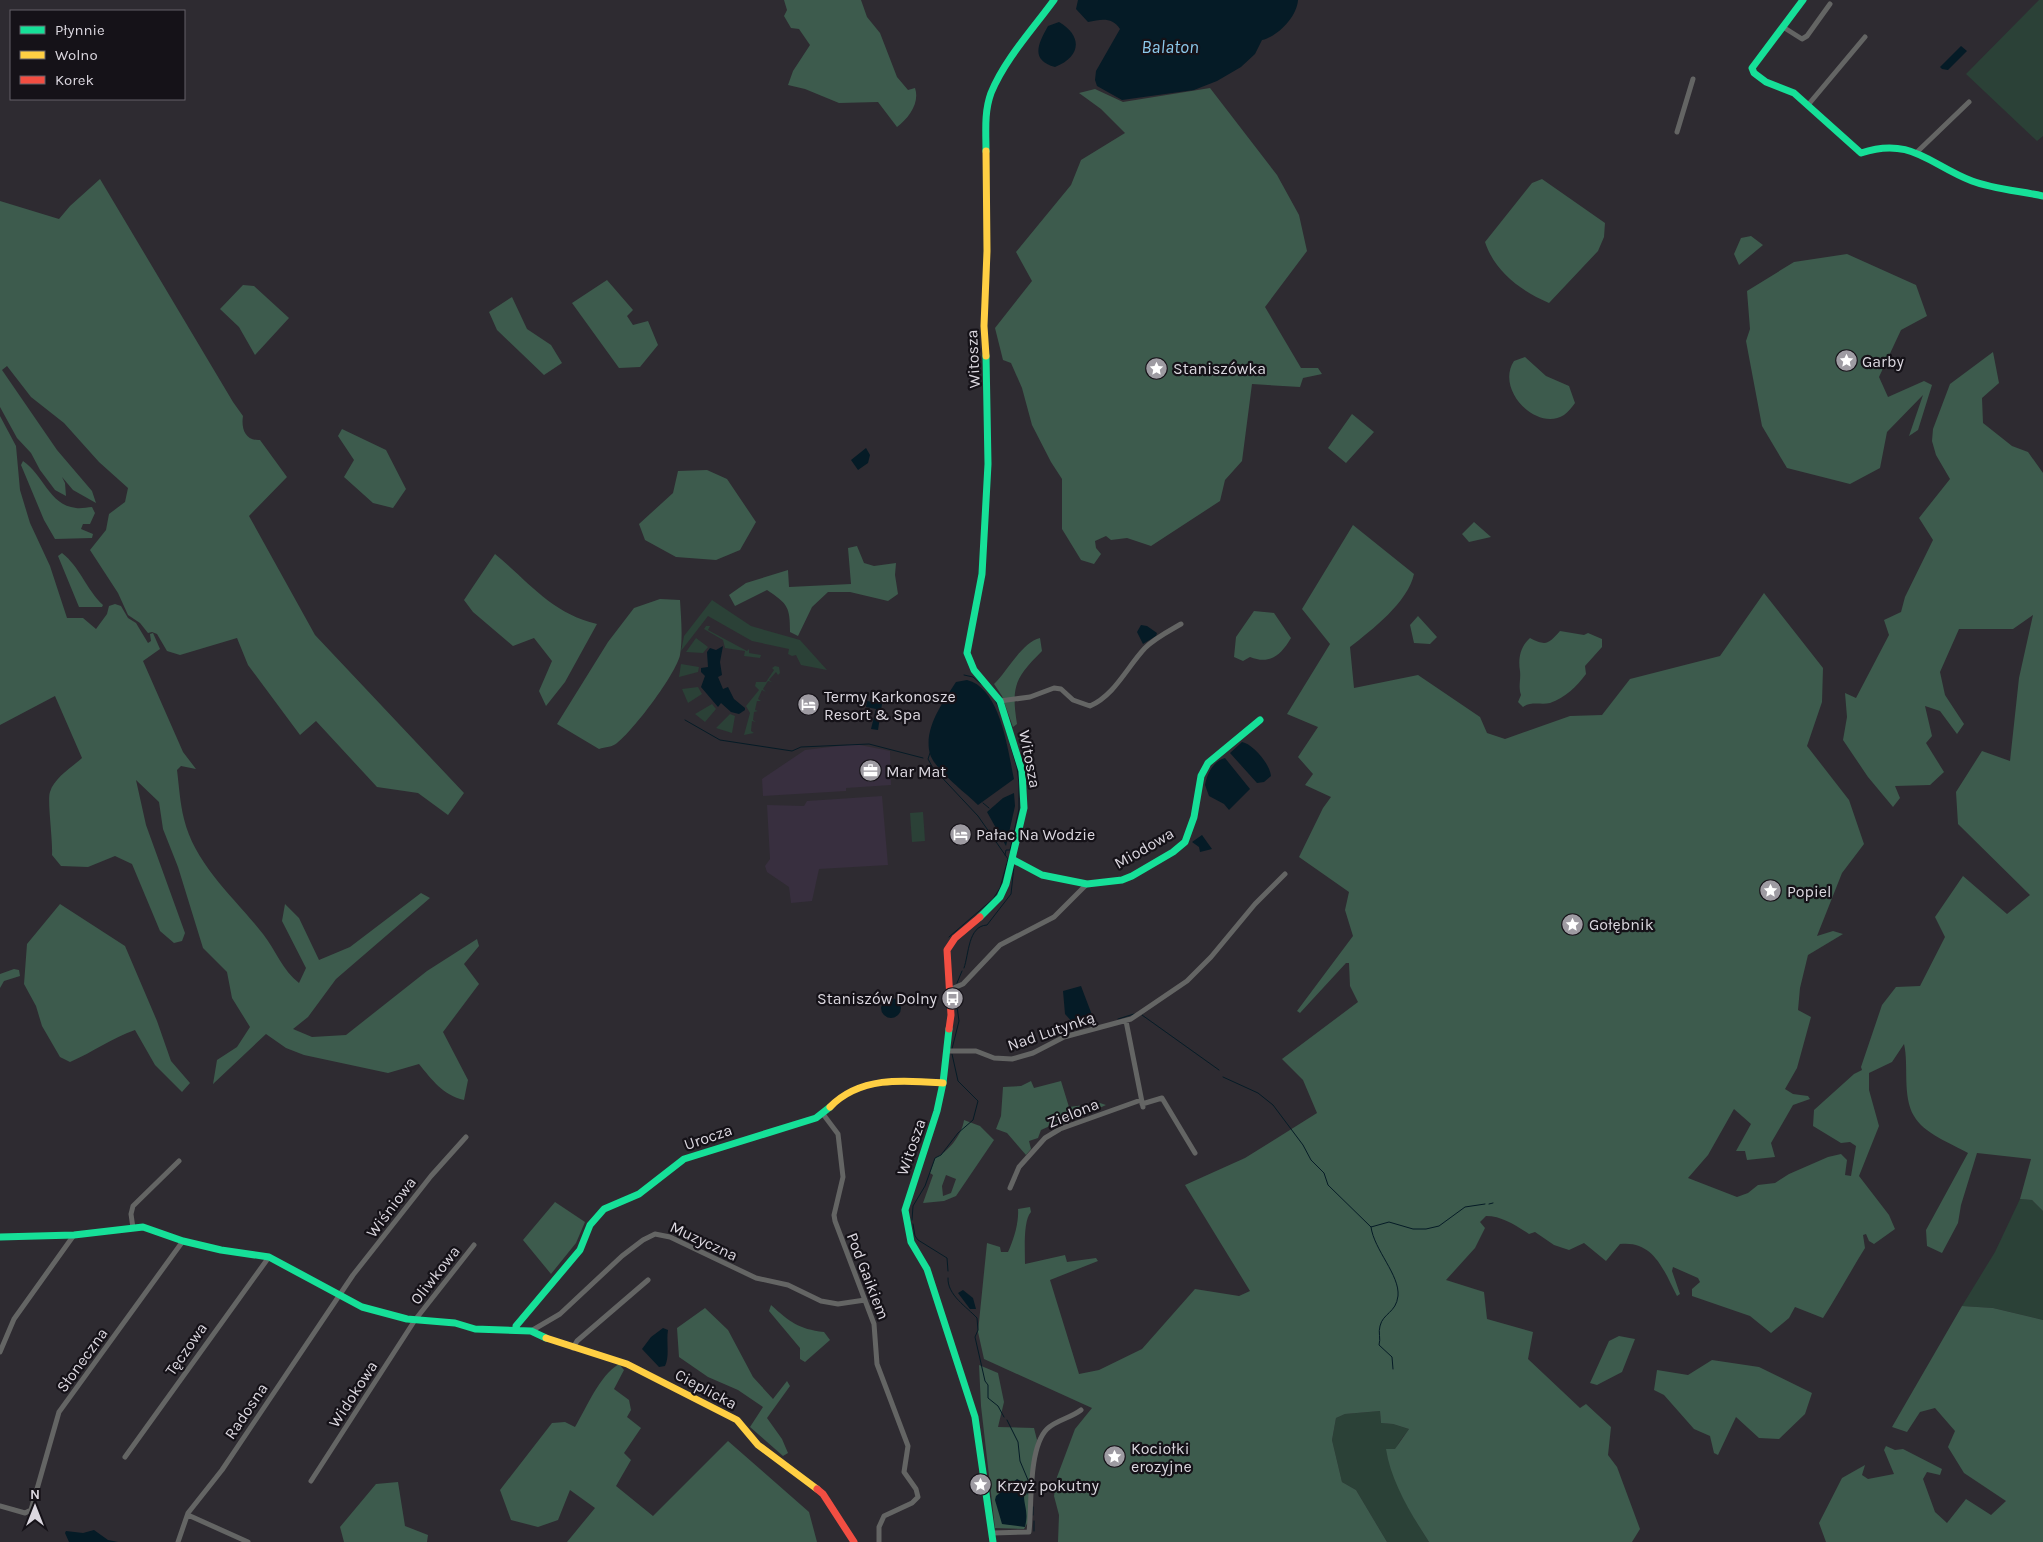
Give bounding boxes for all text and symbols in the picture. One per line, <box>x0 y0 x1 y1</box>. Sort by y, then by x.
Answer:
legend <box>10 10 185 100</box>
text: Płynnie <box>55 21 105 39</box>
water label: Balaton <box>1141 36 1199 58</box>
text: Wolno <box>55 46 98 64</box>
text: Korek <box>55 71 94 89</box>
street label: Witosza <box>962 329 984 389</box>
place icon: Garby <box>1834 349 1858 373</box>
place label: Garby <box>1862 352 1904 371</box>
place icon: Staniszówka <box>1145 356 1169 380</box>
place label: Staniszówka <box>1173 359 1266 378</box>
place label: Termy Karkonosze Resort & Spa <box>824 687 956 724</box>
hotel icon: Termy Karkonosze Resort & Spa <box>796 693 820 717</box>
street label: Witosza <box>1015 728 1045 790</box>
office icon: Mar Mat <box>858 759 882 783</box>
place label: Mar Mat <box>886 762 946 781</box>
hotel icon: Pałac Na Wodzie <box>948 822 972 846</box>
street label: Miodowa <box>1111 823 1177 873</box>
place label: Pałac Na Wodzie <box>976 825 1095 844</box>
place icon: Popiel <box>1759 879 1783 903</box>
place label: Popiel <box>1787 882 1831 901</box>
place icon: Gołębnik <box>1561 912 1585 936</box>
place label: Gołębnik <box>1589 915 1654 934</box>
bus stop icon: Staniszów Dolny <box>941 986 965 1010</box>
place label: Staniszów Dolny <box>817 989 938 1008</box>
street label: Nad Lutynką <box>1005 1007 1097 1055</box>
street label: Zielona <box>1044 1094 1102 1132</box>
street label: Witosza <box>892 1116 930 1178</box>
street label: Urocza <box>681 1120 735 1154</box>
street label: Wiśniowa <box>362 1173 420 1241</box>
street label: Muzyczna <box>667 1217 741 1265</box>
street label: Pod Gaikiem <box>843 1230 893 1322</box>
street label: Oliwkowa <box>406 1242 464 1308</box>
street label: Tęczowa <box>161 1319 211 1379</box>
street label: Słoneczna <box>52 1324 112 1396</box>
street label: Widokowa <box>324 1357 382 1431</box>
street label: Cieplicka <box>672 1365 740 1413</box>
street label: Radosna <box>220 1379 272 1443</box>
place label: Kociołki erozyjne <box>1131 1439 1192 1476</box>
place icon: Kociołki erozyjne <box>1103 1445 1127 1469</box>
place icon: Krzyż pokutny <box>969 1473 993 1497</box>
place label: Krzyż pokutny <box>997 1476 1099 1495</box>
north arrow <box>10 1482 60 1532</box>
text: N <box>30 1486 40 1503</box>

